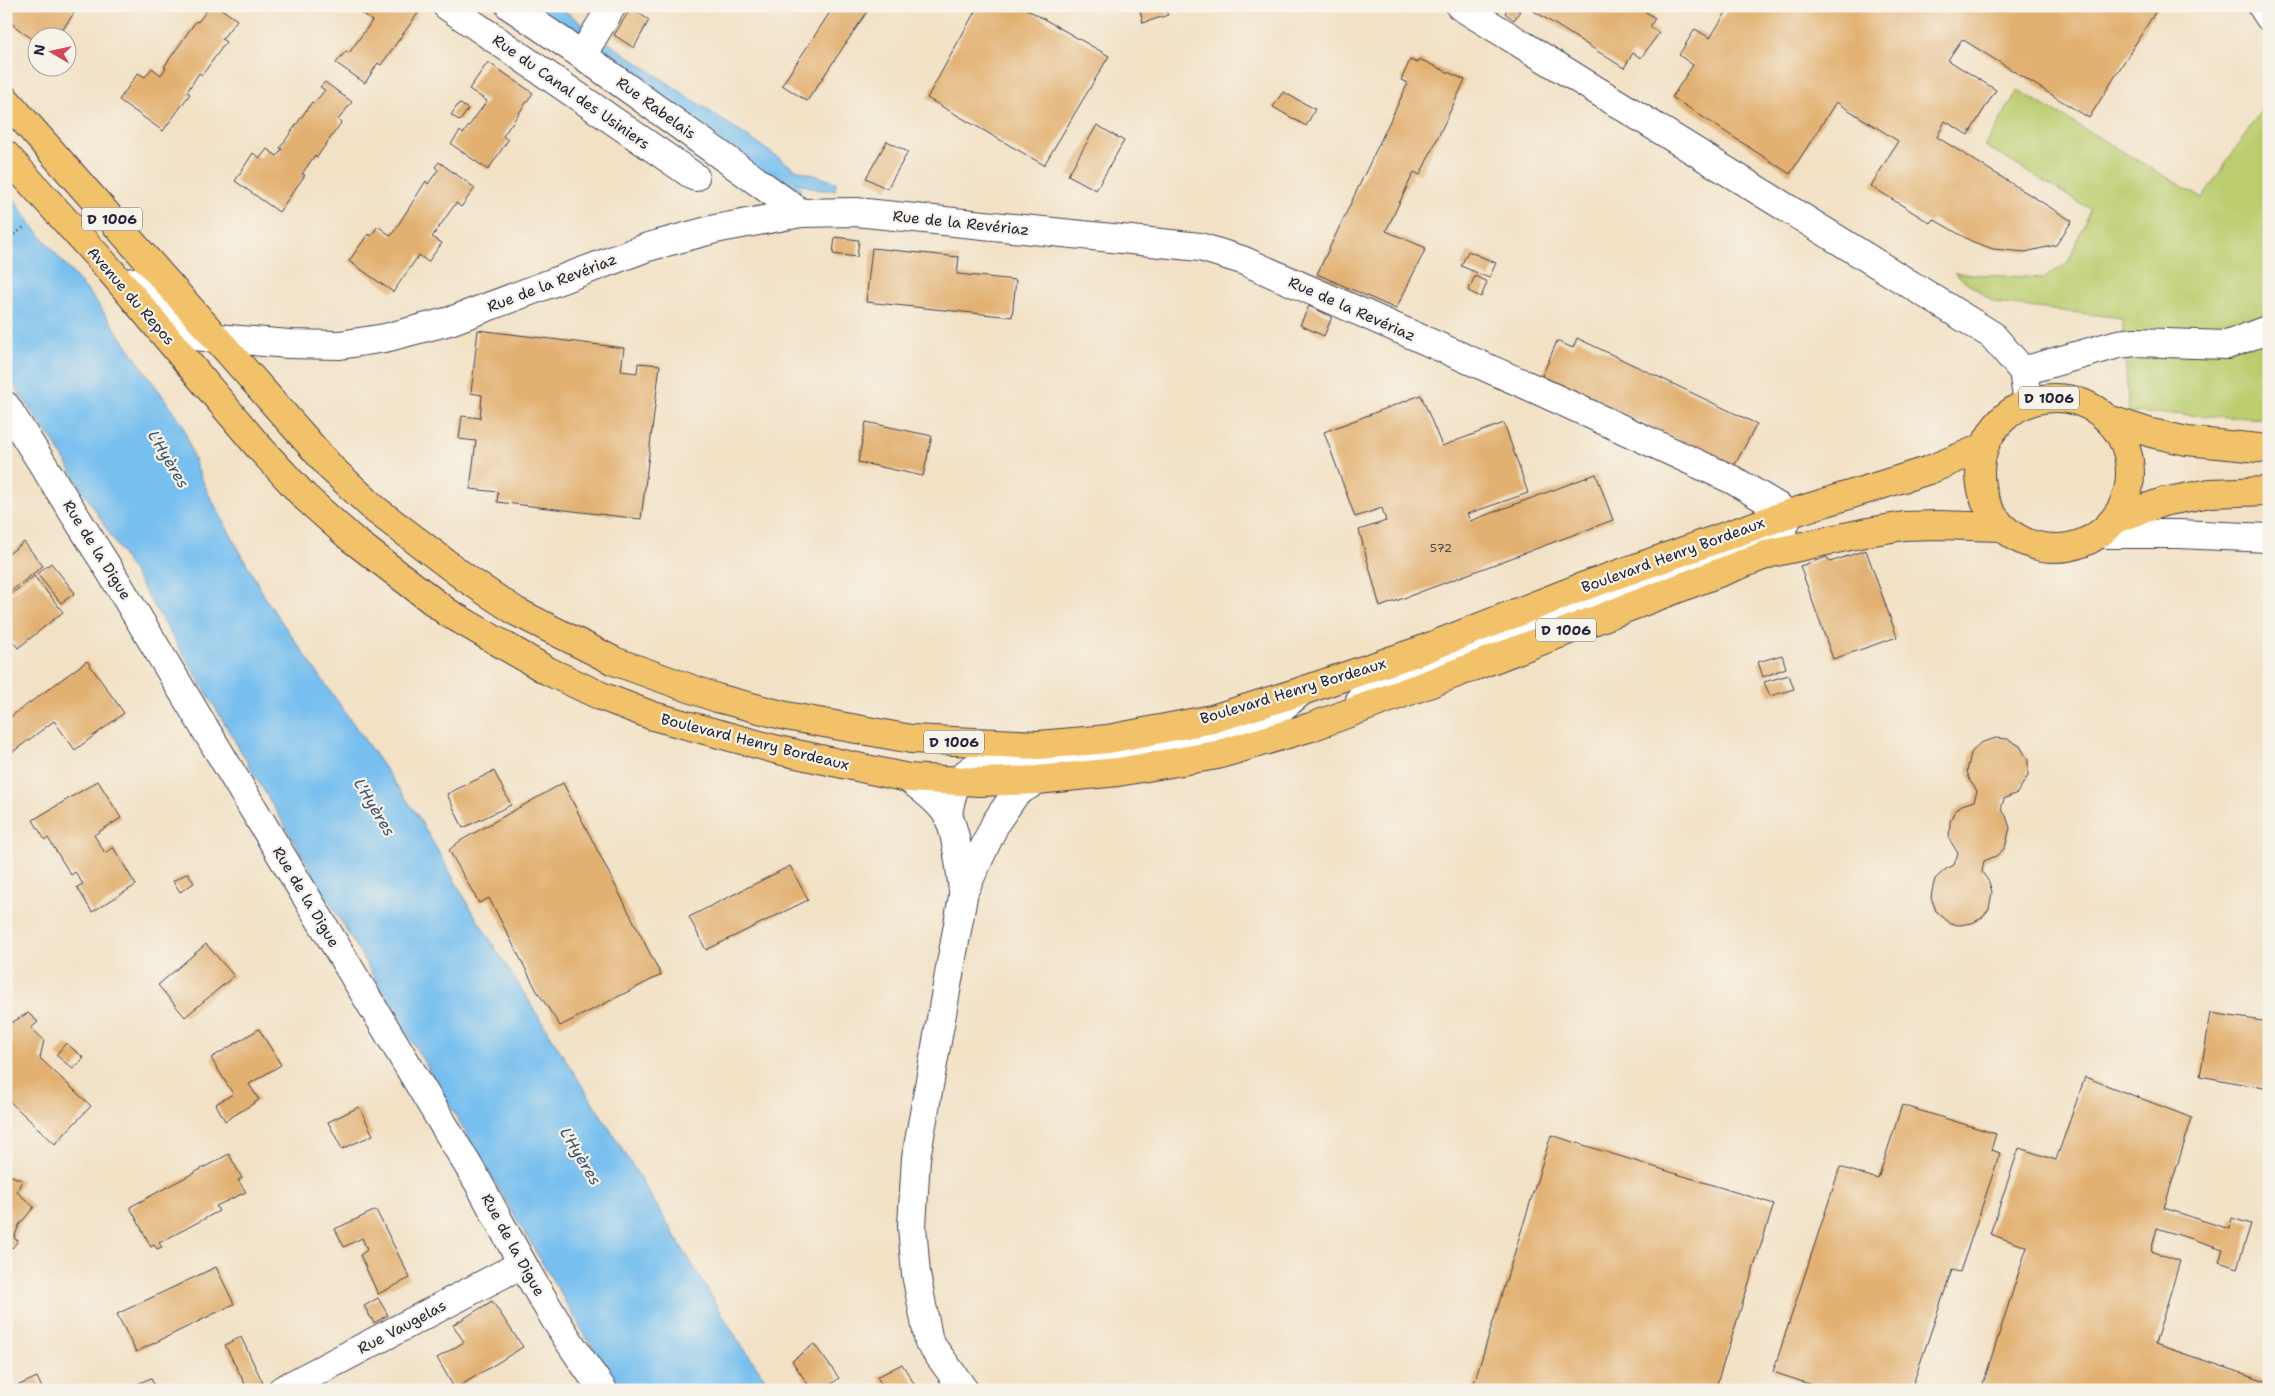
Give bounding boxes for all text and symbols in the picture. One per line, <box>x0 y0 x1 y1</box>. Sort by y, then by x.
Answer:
north arrow <box>28 28 78 78</box>
street label: Rue du Canal des Usiniers <box>488 30 654 154</box>
text: N <box>29 43 49 57</box>
street label: Rue Rabelais <box>612 72 700 144</box>
street label: Rue de la Revériaz <box>892 206 1030 240</box>
road number: D 1006 <box>82 208 142 230</box>
street label: Avenue du Repos <box>83 243 179 349</box>
street label: Rue de la Revériaz <box>484 249 620 317</box>
street label: Rue de la Revériaz <box>1285 272 1419 346</box>
road number: D 1006 <box>2019 386 2079 409</box>
water label: L'Hyères <box>143 426 194 492</box>
street label: Rue de la Digue <box>58 496 136 604</box>
street label: Boulevard Henry Bordeaux <box>1579 512 1767 597</box>
house number: 572 <box>1430 540 1452 556</box>
road number: D 1006 <box>1536 618 1596 642</box>
street label: Boulevard Henry Bordeaux <box>1198 653 1389 729</box>
street label: Boulevard Henry Bordeaux <box>659 709 851 775</box>
road number: D 1006 <box>924 730 984 754</box>
water label: L'Hyères <box>349 774 400 840</box>
street label: Rue de la Digue <box>268 843 344 951</box>
water label: L'Hyères <box>555 1123 606 1189</box>
street label: Rue de la Digue <box>477 1190 549 1300</box>
street label: Rue Vaugelas <box>354 1295 450 1359</box>

